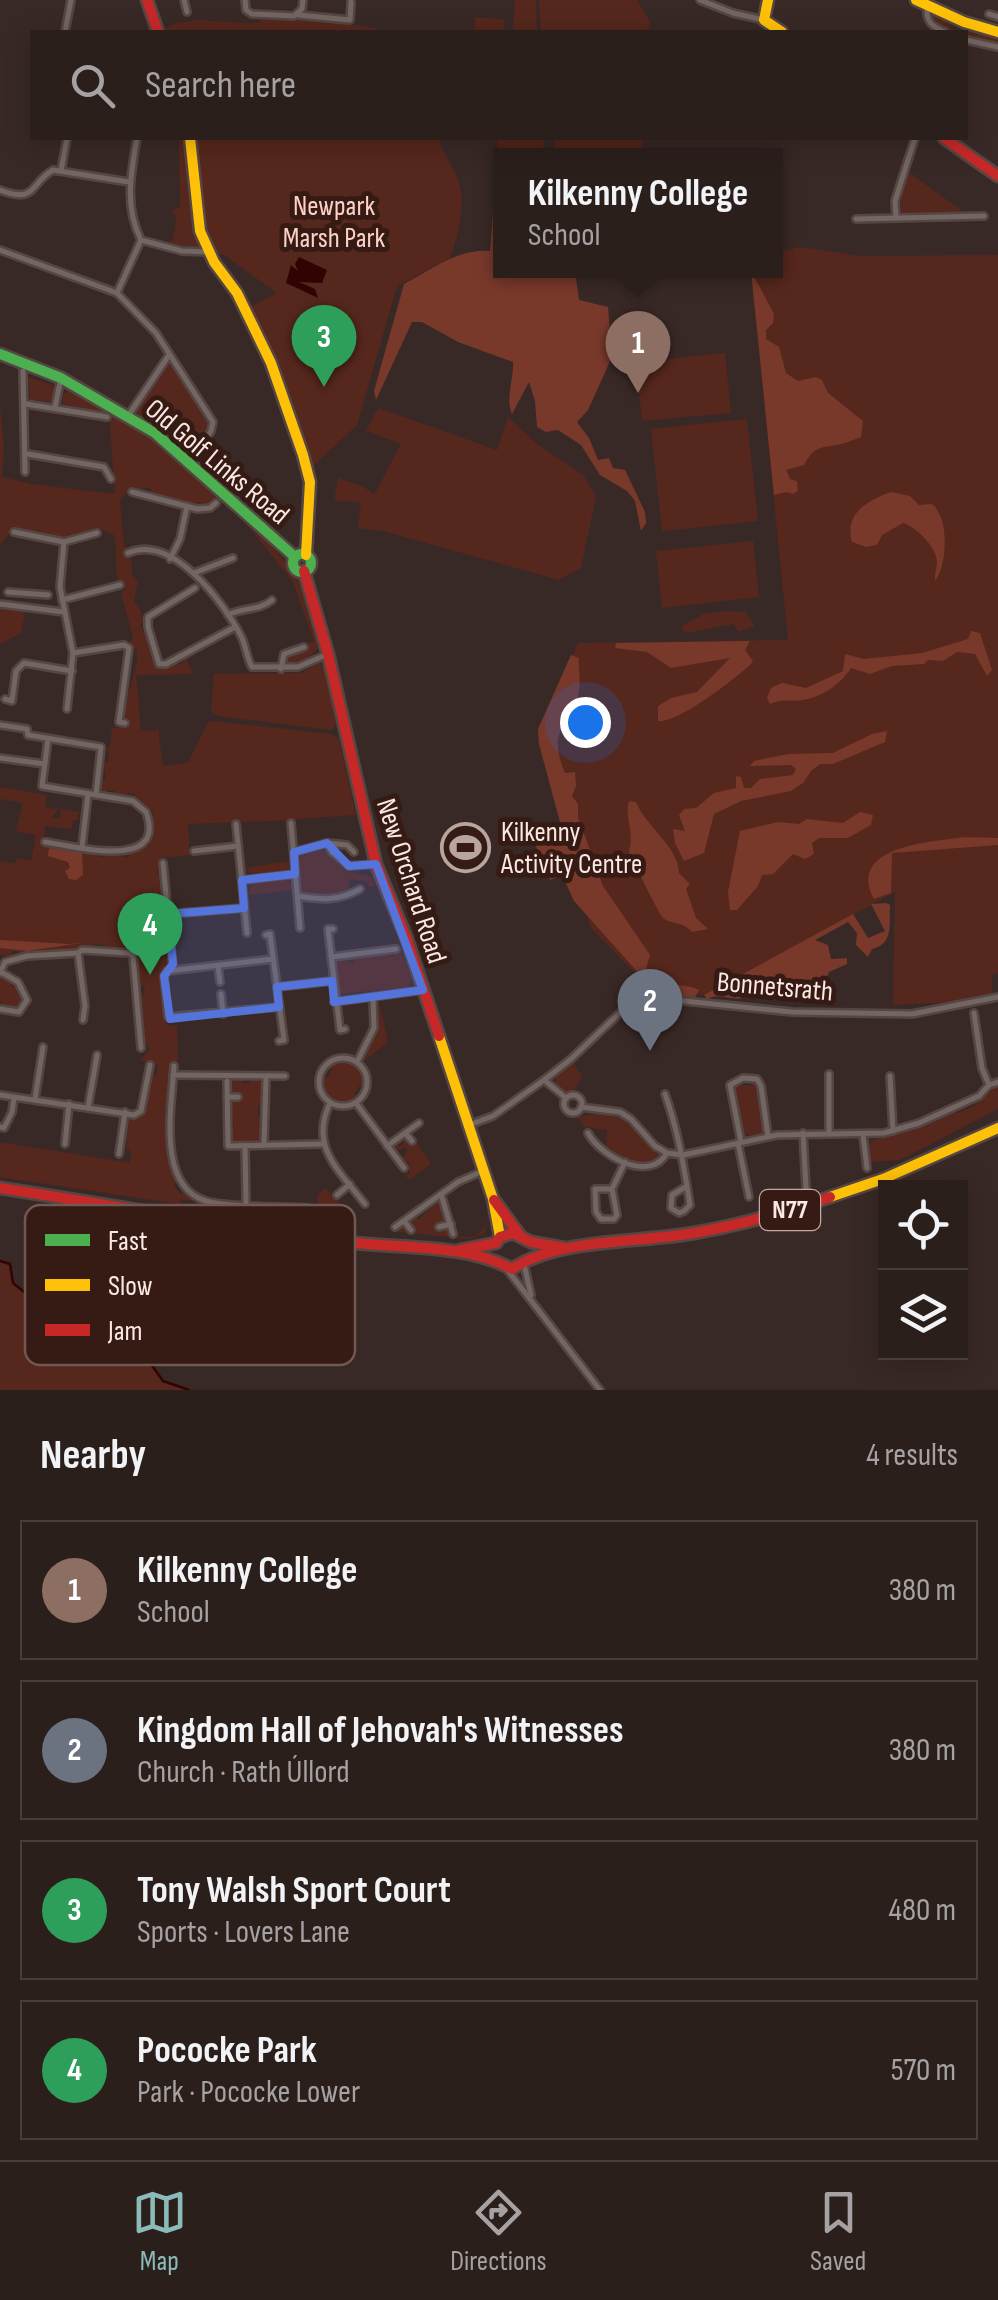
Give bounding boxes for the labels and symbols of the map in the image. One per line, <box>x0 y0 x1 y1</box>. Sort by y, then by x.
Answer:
park label: Newpark Marsh Park <box>283 190 386 255</box>
pin: 3 <box>292 304 356 387</box>
pin: 1 <box>606 310 670 393</box>
street label: Old Golf Links Road <box>138 392 296 532</box>
your location <box>560 697 611 748</box>
street label: New Orchard Road <box>369 794 453 968</box>
place label: Kilkenny Activity Centre <box>500 816 642 881</box>
sports icon: Kilkenny Activity Centre <box>440 822 492 874</box>
pin: 4 <box>118 892 182 975</box>
street label: Bonnetsrath <box>716 965 834 1009</box>
pin: 2 <box>618 968 682 1051</box>
road number: N77 <box>760 1190 820 1230</box>
legend <box>25 1205 355 1365</box>
text: Fast <box>108 1225 147 1258</box>
text: Slow <box>108 1270 153 1303</box>
text: Jam <box>107 1315 143 1348</box>

